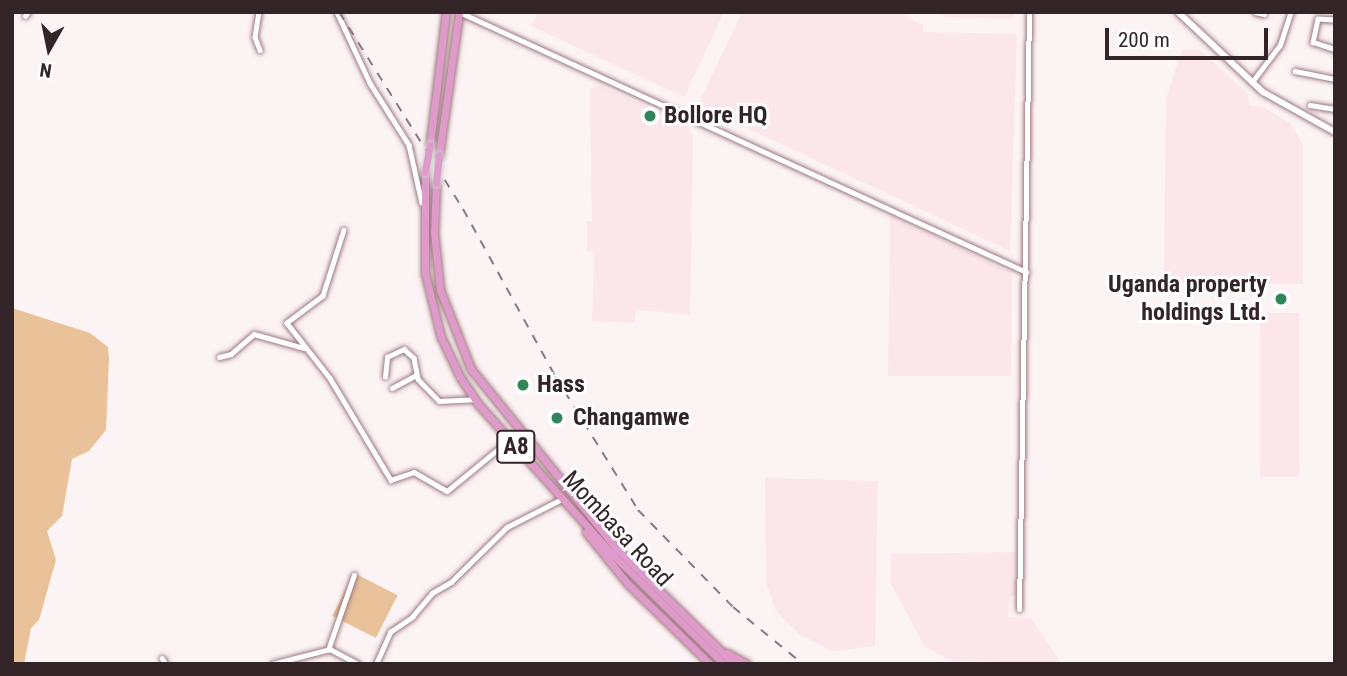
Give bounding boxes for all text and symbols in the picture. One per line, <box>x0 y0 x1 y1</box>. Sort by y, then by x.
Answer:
north arrow <box>14 14 84 84</box>
scale bar <box>1109 14 1272 58</box>
text: 200 m <box>1118 28 1170 52</box>
text: N <box>38 58 53 83</box>
place label: Bollore HQ <box>664 102 767 130</box>
marker: Bollore HQ <box>642 108 658 124</box>
place label: Uganda property holdings Ltd. <box>1108 271 1267 327</box>
marker: Uganda property holdings Ltd. <box>1273 291 1289 307</box>
place label: Hass <box>537 371 585 399</box>
marker: Hass <box>515 377 531 393</box>
place label: Changamwe <box>573 404 689 432</box>
marker: Changamwe <box>547 408 567 428</box>
road number: A8 <box>495 428 537 466</box>
street label: Mombasa Road <box>556 465 678 593</box>

